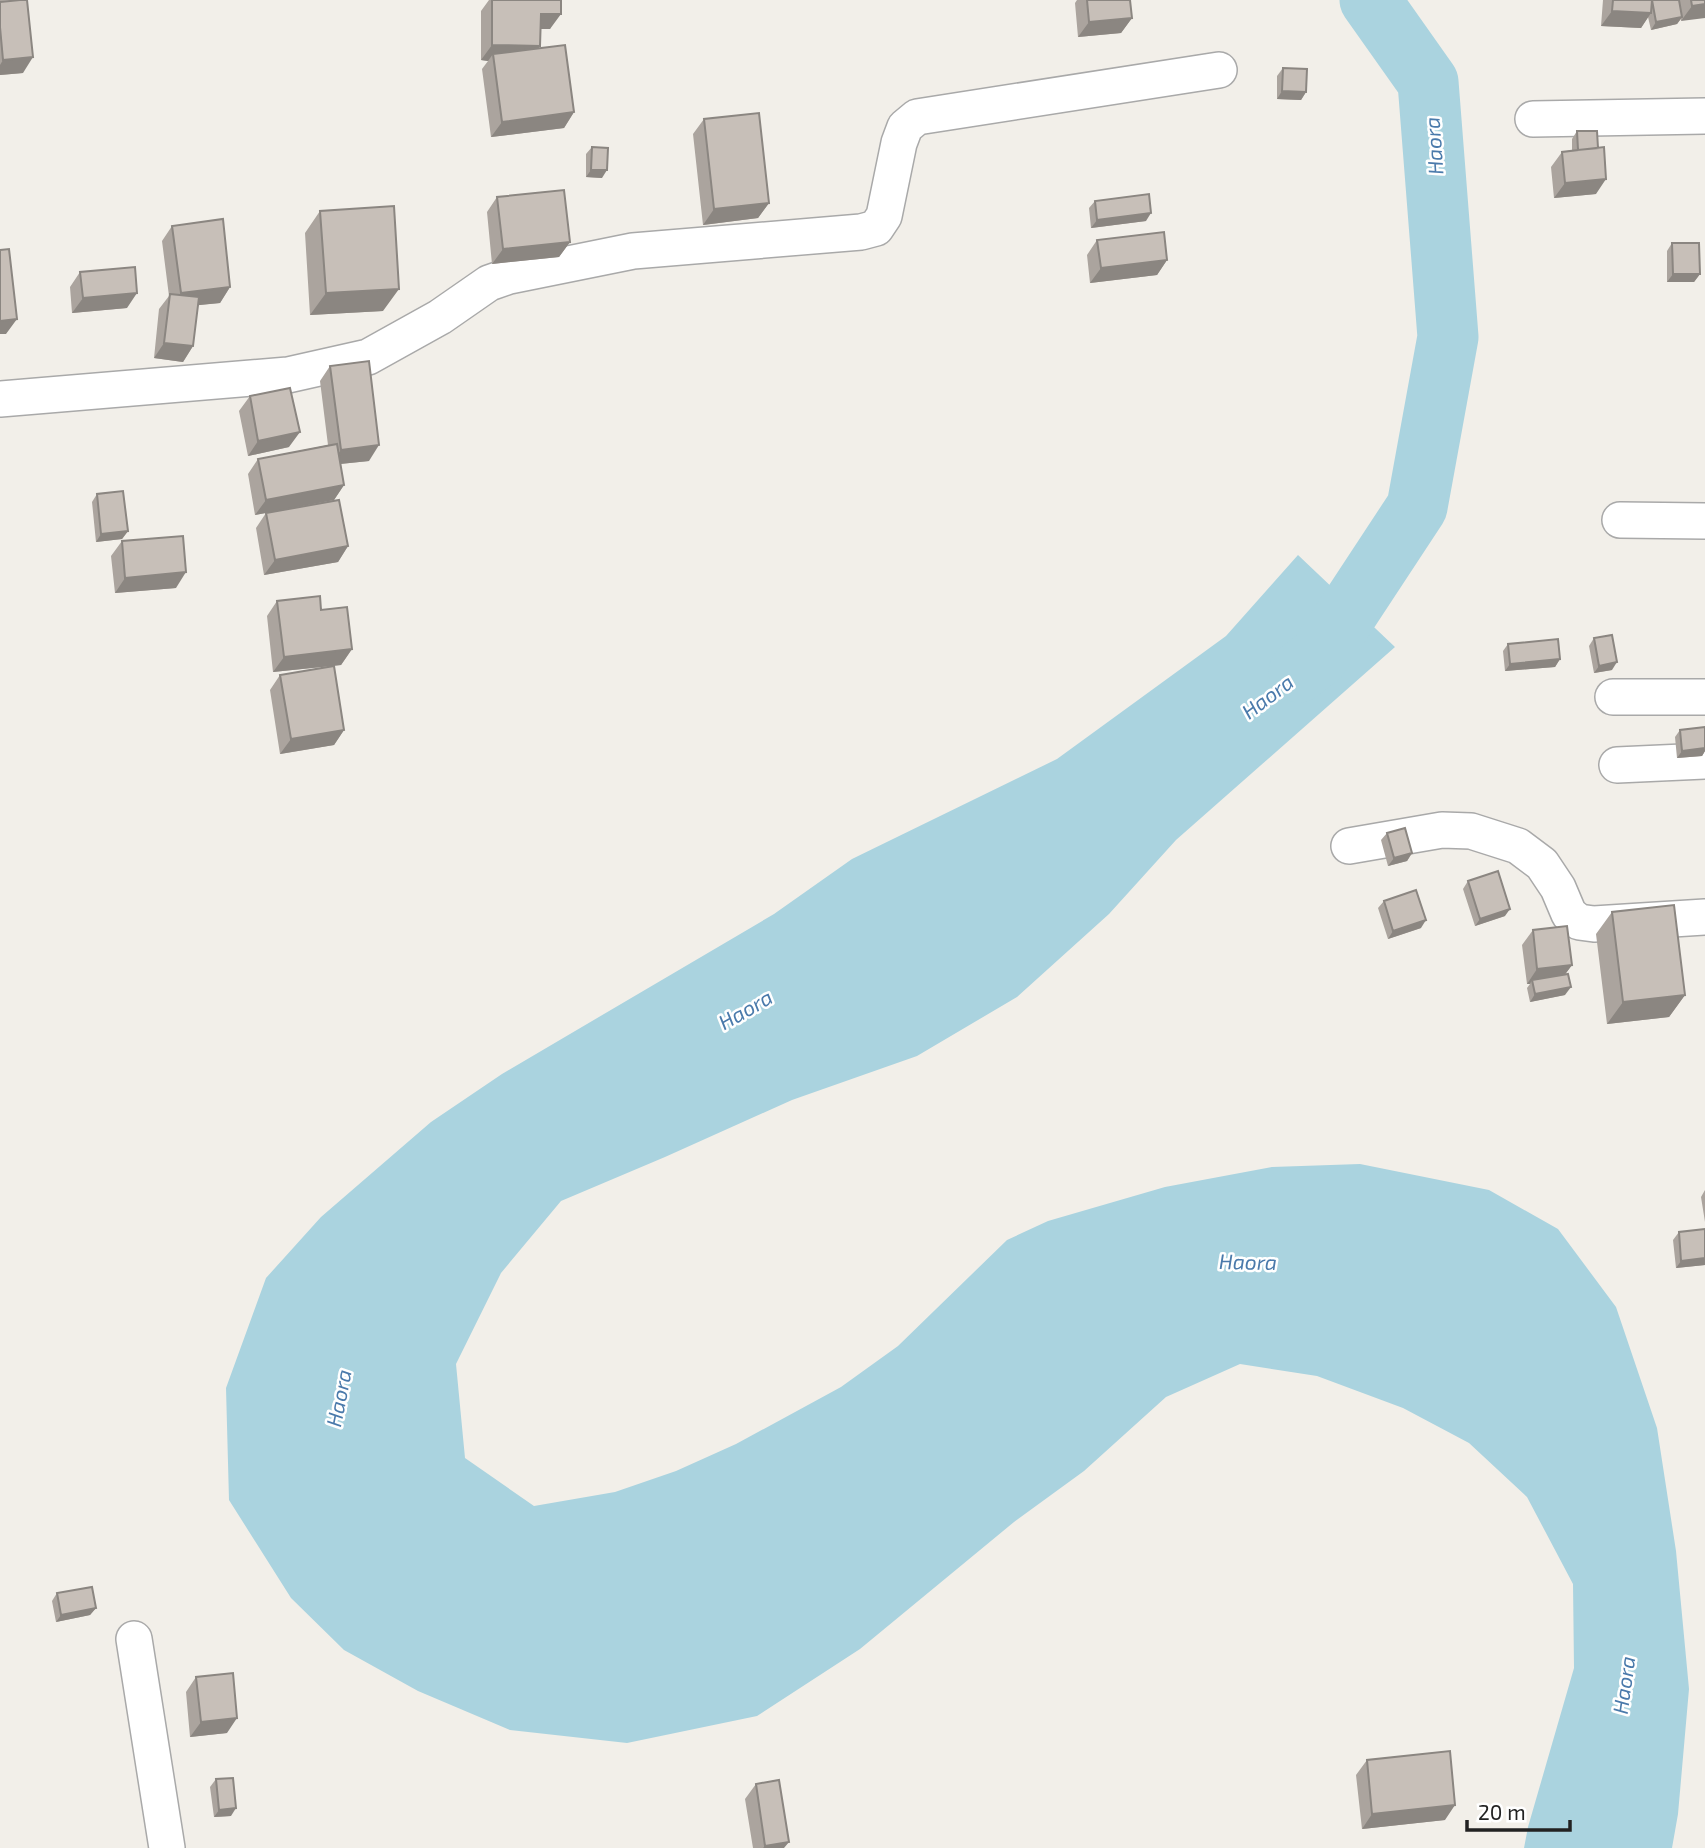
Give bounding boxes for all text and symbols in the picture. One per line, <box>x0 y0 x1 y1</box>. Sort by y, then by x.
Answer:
water label: Haora <box>1419 116 1447 176</box>
water label: Haora <box>1236 669 1298 723</box>
water label: Haora <box>714 984 776 1034</box>
water label: Haora <box>1219 1248 1277 1274</box>
water label: Haora <box>320 1367 356 1429</box>
water label: Haora <box>1607 1655 1639 1715</box>
scale bar <box>1467 1788 1570 1832</box>
text: 20 m <box>1478 1799 1526 1824</box>

